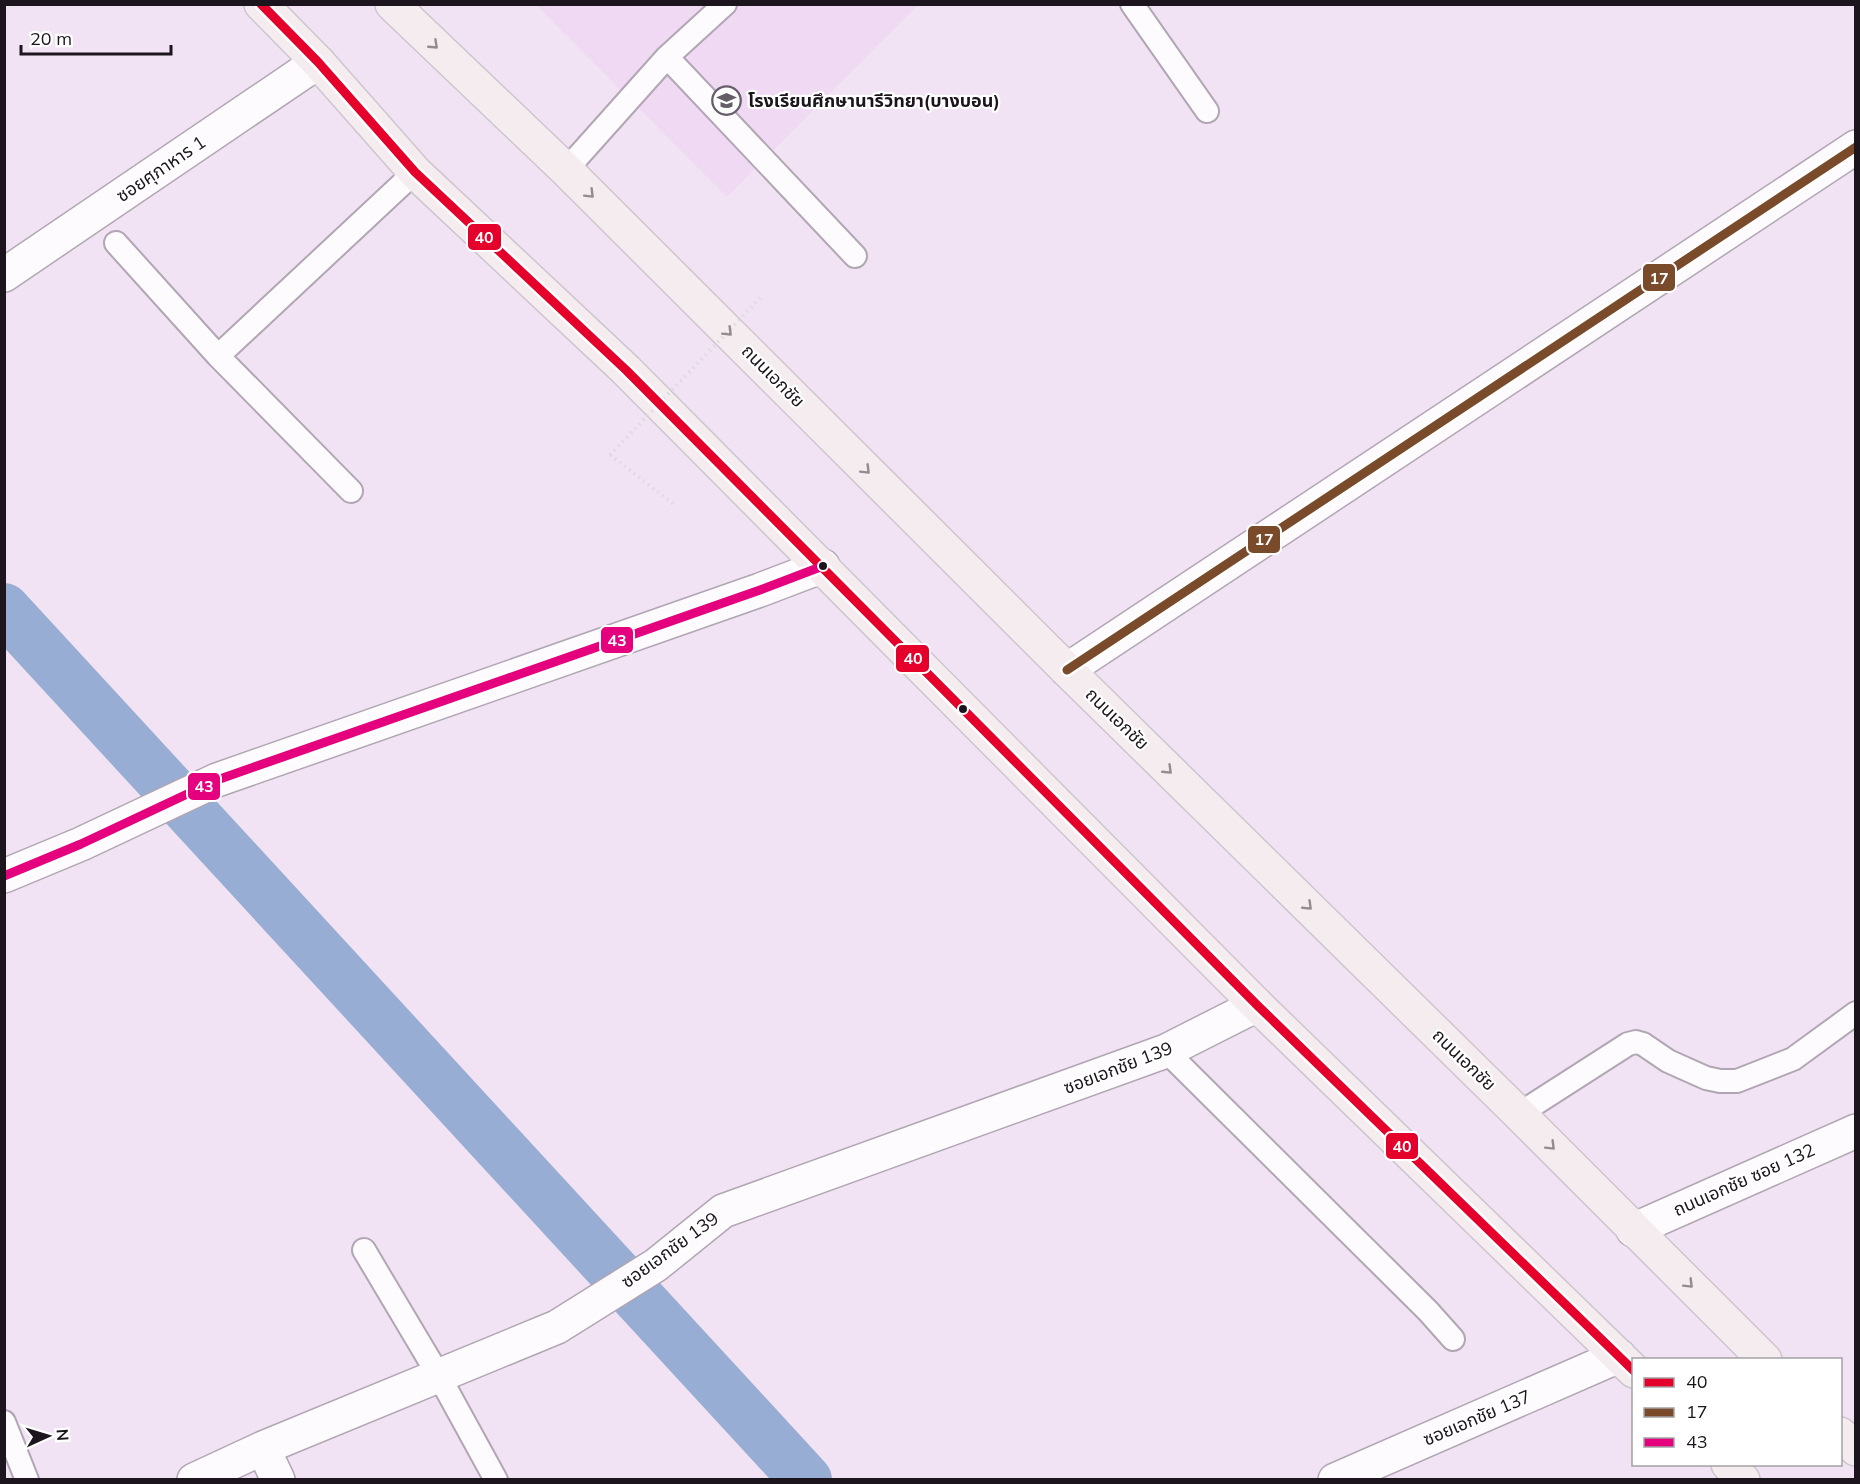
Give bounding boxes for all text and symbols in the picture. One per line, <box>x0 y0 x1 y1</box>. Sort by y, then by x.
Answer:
scale bar <box>21 18 171 56</box>
text: 20 m <box>30 27 72 50</box>
one-way arrow <box>428 38 438 49</box>
school or university icon: โรงเรียนศึกษานารีวิทยา(บางบอน) <box>711 85 743 117</box>
place label: โรงเรียนศึกษานารีวิทยา(บางบอน) <box>748 89 1000 112</box>
street label: ซอยศุภาหาร 1 <box>112 130 210 207</box>
one-way arrow <box>584 187 594 198</box>
line badge: 40 <box>467 223 502 251</box>
text: 40 <box>474 227 494 247</box>
line badge: 17 <box>1642 263 1676 292</box>
text: 17 <box>1649 268 1669 288</box>
one-way arrow <box>721 324 732 335</box>
street label: ถนนเอกชัย <box>737 339 810 412</box>
one-way arrow <box>859 462 870 473</box>
line badge: 17 <box>1247 525 1281 554</box>
text: 17 <box>1254 529 1274 549</box>
unlabelled marker <box>817 560 829 572</box>
line badge: 43 <box>600 626 634 654</box>
text: 43 <box>607 630 627 650</box>
line badge: 40 <box>895 644 930 673</box>
text: 40 <box>903 648 923 668</box>
street label: ถนนเอกชัย <box>1081 683 1154 755</box>
unlabelled marker <box>957 703 969 715</box>
one-way arrow <box>1161 762 1172 773</box>
line badge: 43 <box>187 772 221 801</box>
text: 43 <box>194 776 214 796</box>
one-way arrow <box>1300 899 1311 910</box>
street label: ถนนเอกชัย <box>1428 1024 1501 1096</box>
street label: ซอยเอกชัย 139 <box>1060 1036 1176 1099</box>
line badge: 40 <box>1385 1132 1419 1160</box>
text: 40 <box>1392 1136 1412 1156</box>
street label: ถนนเอกชัย ซอย 132 <box>1669 1138 1818 1221</box>
one-way arrow <box>1544 1140 1555 1150</box>
street label: ซอยเอกชัย 139 <box>616 1206 723 1293</box>
one-way arrow <box>1681 1277 1692 1288</box>
legend <box>1632 1358 1842 1466</box>
text: 40 <box>1686 1370 1708 1393</box>
street label: ซอยเอกชัย 137 <box>1419 1384 1534 1451</box>
text: 17 <box>1686 1400 1708 1423</box>
north arrow <box>18 1406 78 1466</box>
text: N <box>53 1428 73 1442</box>
text: 43 <box>1686 1430 1708 1453</box>

